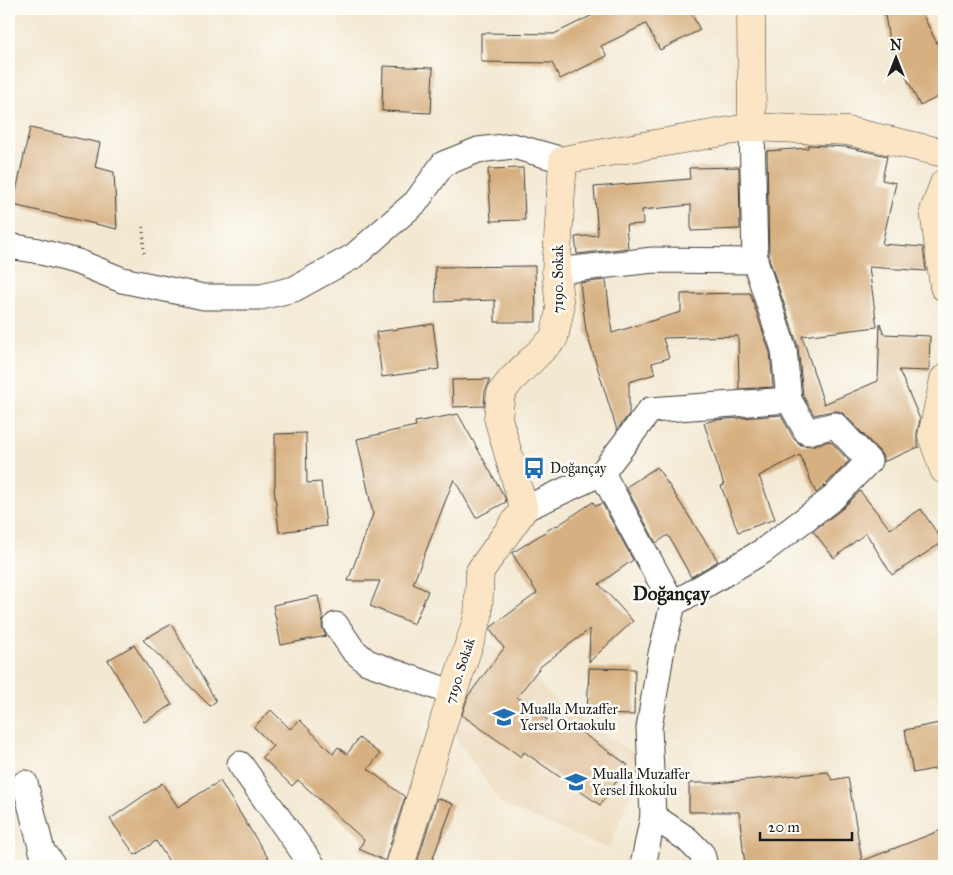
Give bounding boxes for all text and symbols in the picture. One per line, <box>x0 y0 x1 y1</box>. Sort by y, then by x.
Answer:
north arrow <box>870 32 920 82</box>
text: N <box>890 37 902 54</box>
street label: 7190. Sokak <box>550 244 567 313</box>
bus stop icon: Doğançay <box>521 455 547 481</box>
place label: Doğançay <box>550 460 607 477</box>
district label: Doğançay <box>633 582 710 606</box>
street label: 7190. Sokak <box>441 635 479 706</box>
place label: Mualla Muzaffer Yersel Ortaokulu <box>520 701 619 734</box>
school or university icon: Mualla Muzaffer Yersel Ortaokulu <box>491 704 517 730</box>
place label: Mualla Muzaffer Yersel İlkokulu <box>592 766 691 799</box>
school or university icon: Mualla Muzaffer Yersel İlkokulu <box>563 769 589 795</box>
scale bar <box>760 810 853 842</box>
text: 20 m <box>768 818 800 836</box>

